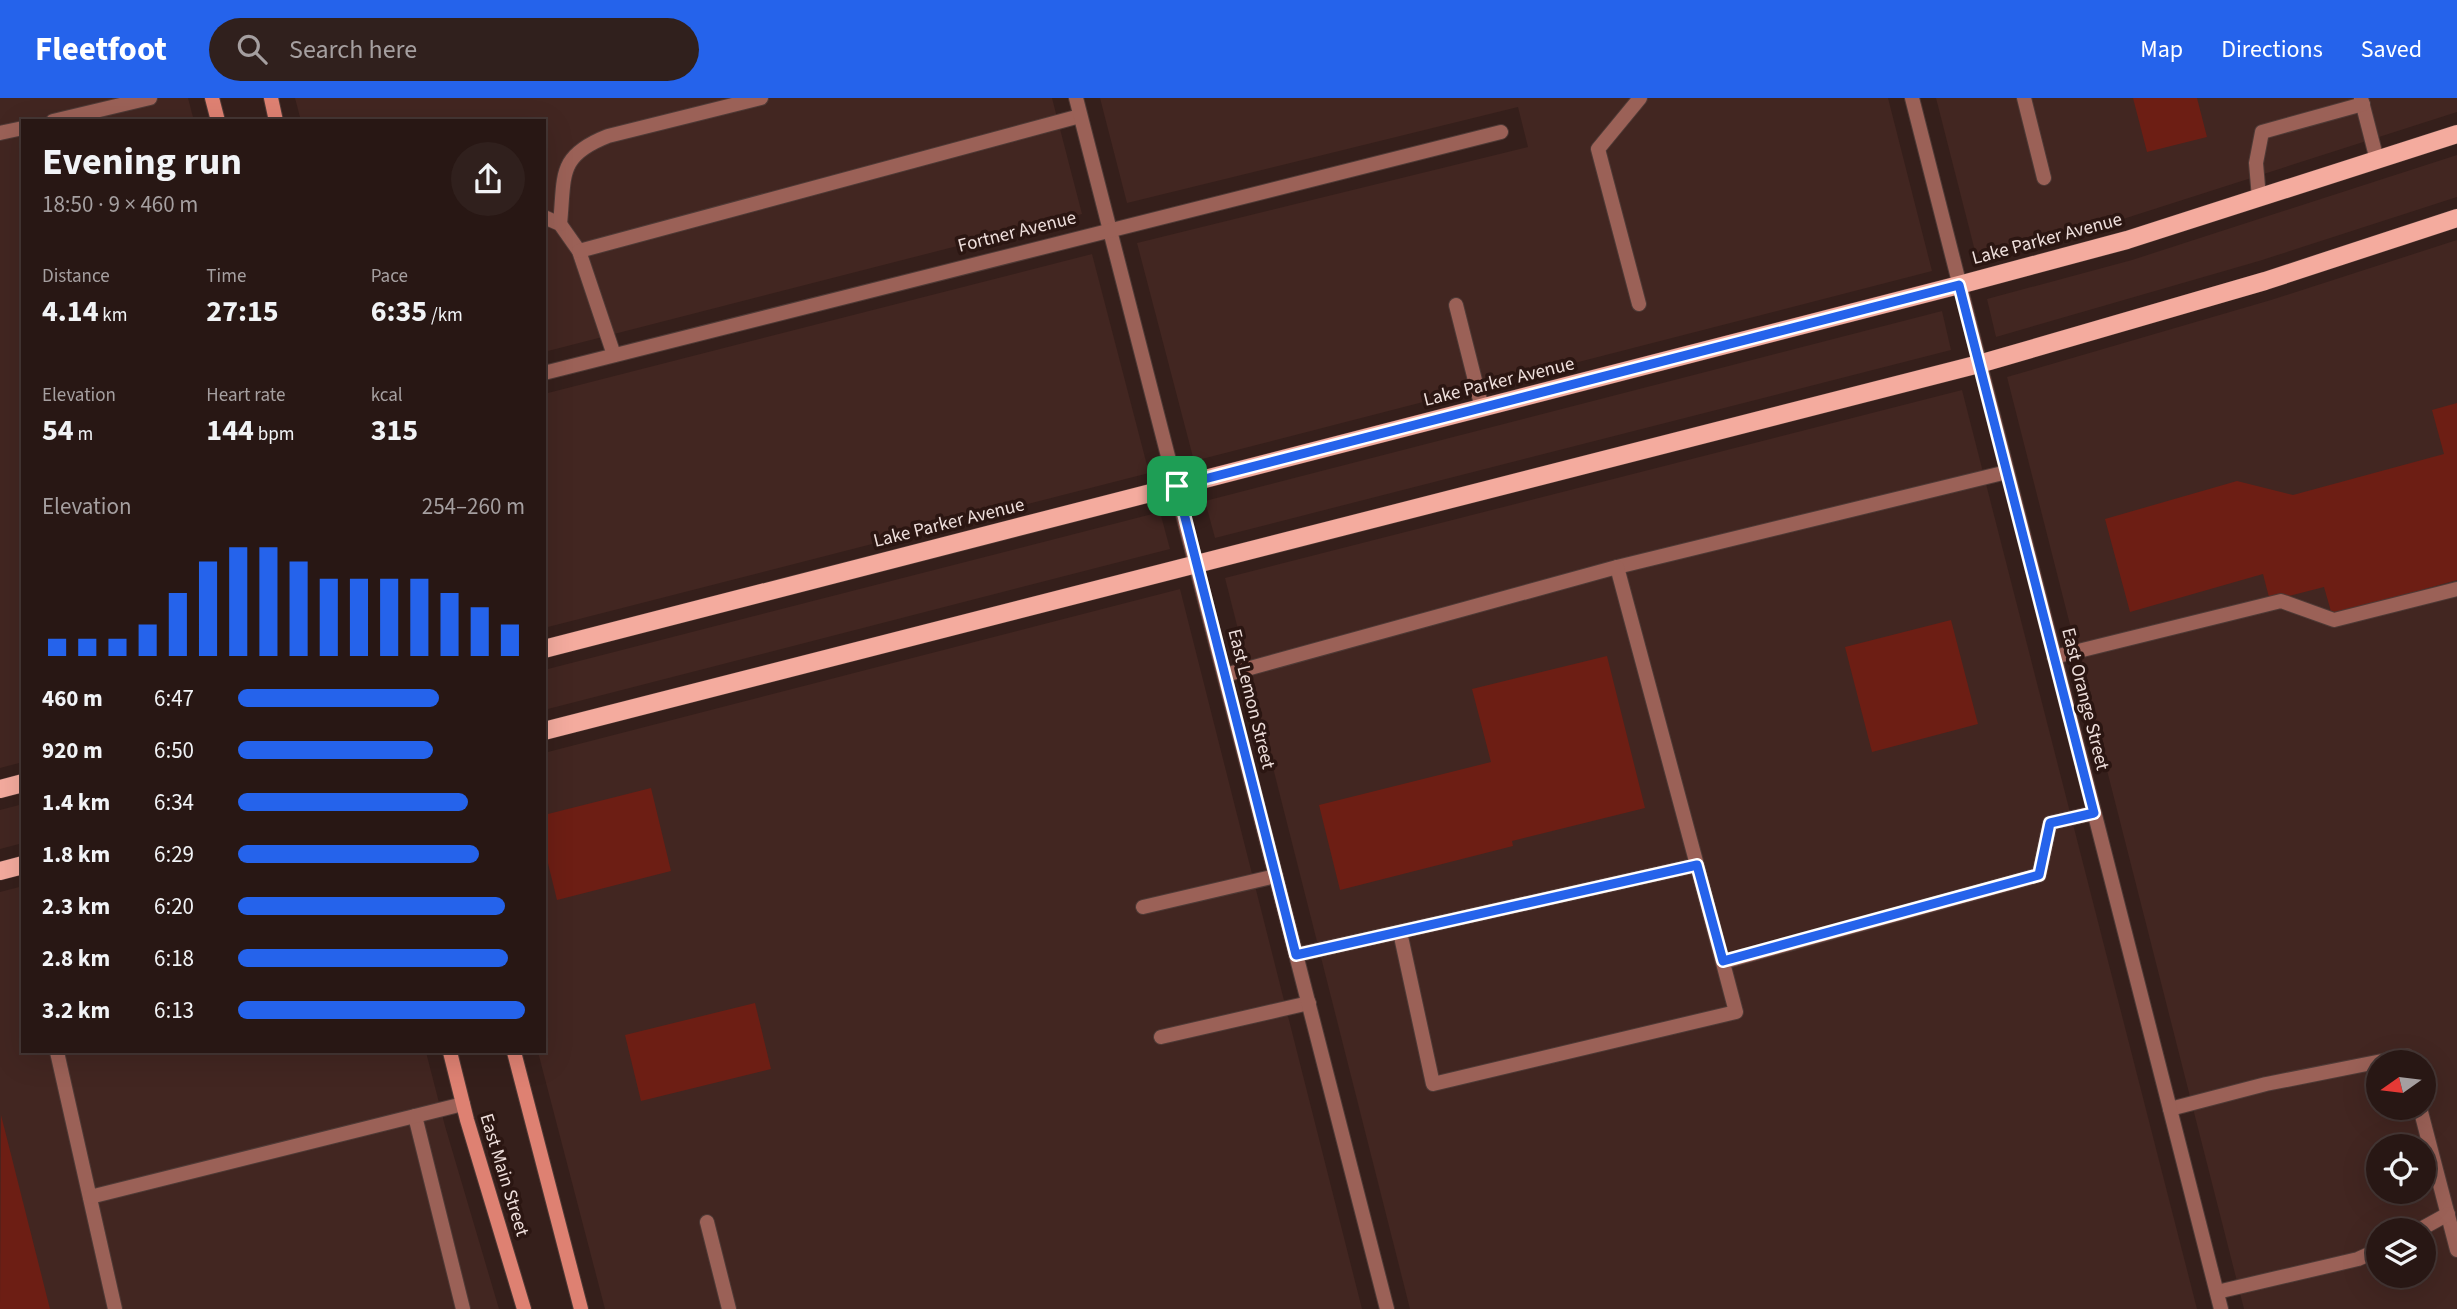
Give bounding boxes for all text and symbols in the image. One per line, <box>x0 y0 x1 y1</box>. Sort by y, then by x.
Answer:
search box <box>209 18 699 81</box>
text: Fleetfoot <box>35 26 167 73</box>
icon: search <box>233 30 271 68</box>
text: Search here <box>289 31 417 68</box>
text: Map <box>2140 32 2183 67</box>
text: Directions <box>2221 32 2323 67</box>
text: Saved <box>2361 32 2422 67</box>
text: Evening run <box>42 135 242 189</box>
button: share <box>451 142 525 216</box>
text: 18:50 · 9 × 460 m <box>42 188 198 221</box>
street label: Fortner Avenue <box>955 204 1079 260</box>
street label: Lake Parker Avenue <box>1969 206 2125 272</box>
text: Distance <box>42 263 110 290</box>
text: Time <box>206 263 246 290</box>
text: Pace <box>371 263 408 290</box>
text: 4.14 <box>42 290 99 333</box>
text: 27:15 <box>206 290 279 333</box>
text: 6:35 <box>371 290 427 333</box>
text: km <box>99 302 128 329</box>
text: /km <box>427 302 463 329</box>
street label: Lake Parker Avenue <box>1421 350 1577 414</box>
text: Elevation <box>42 382 116 409</box>
text: Heart rate <box>206 382 285 409</box>
text: kcal <box>371 382 403 409</box>
text: 54 <box>42 409 74 452</box>
text: 144 <box>206 409 254 452</box>
text: 315 <box>371 409 418 452</box>
text: m <box>74 421 93 448</box>
text: bpm <box>254 421 294 448</box>
pin <box>1147 456 1207 516</box>
icon: arrive <box>1158 467 1196 505</box>
text: Elevation <box>42 490 132 523</box>
text: 254–260 m <box>422 490 525 523</box>
street label: Lake Parker Avenue <box>871 491 1027 555</box>
street label: East Orange Street <box>2054 625 2116 774</box>
street label: East Lemon Street <box>1221 626 1282 773</box>
text: 460 m <box>42 682 103 715</box>
text: 6:47 <box>154 682 194 715</box>
text: 920 m <box>42 734 103 767</box>
text: 6:50 <box>154 734 194 767</box>
text: 1.4 km <box>42 786 110 819</box>
text: 6:34 <box>154 786 194 819</box>
text: 1.8 km <box>42 838 110 871</box>
text: 6:29 <box>154 838 194 871</box>
text: 2.3 km <box>42 890 110 923</box>
text: 6:20 <box>154 890 194 923</box>
text: 2.8 km <box>42 942 110 975</box>
text: 6:18 <box>154 942 194 975</box>
text: 3.2 km <box>42 994 110 1027</box>
text: 6:13 <box>154 994 194 1027</box>
north arrow <box>2366 1050 2436 1120</box>
map controls <box>2366 1050 2436 1288</box>
street label: East Main Street <box>472 1110 536 1240</box>
button: locate <box>2366 1134 2436 1204</box>
button: layers <box>2366 1218 2436 1288</box>

